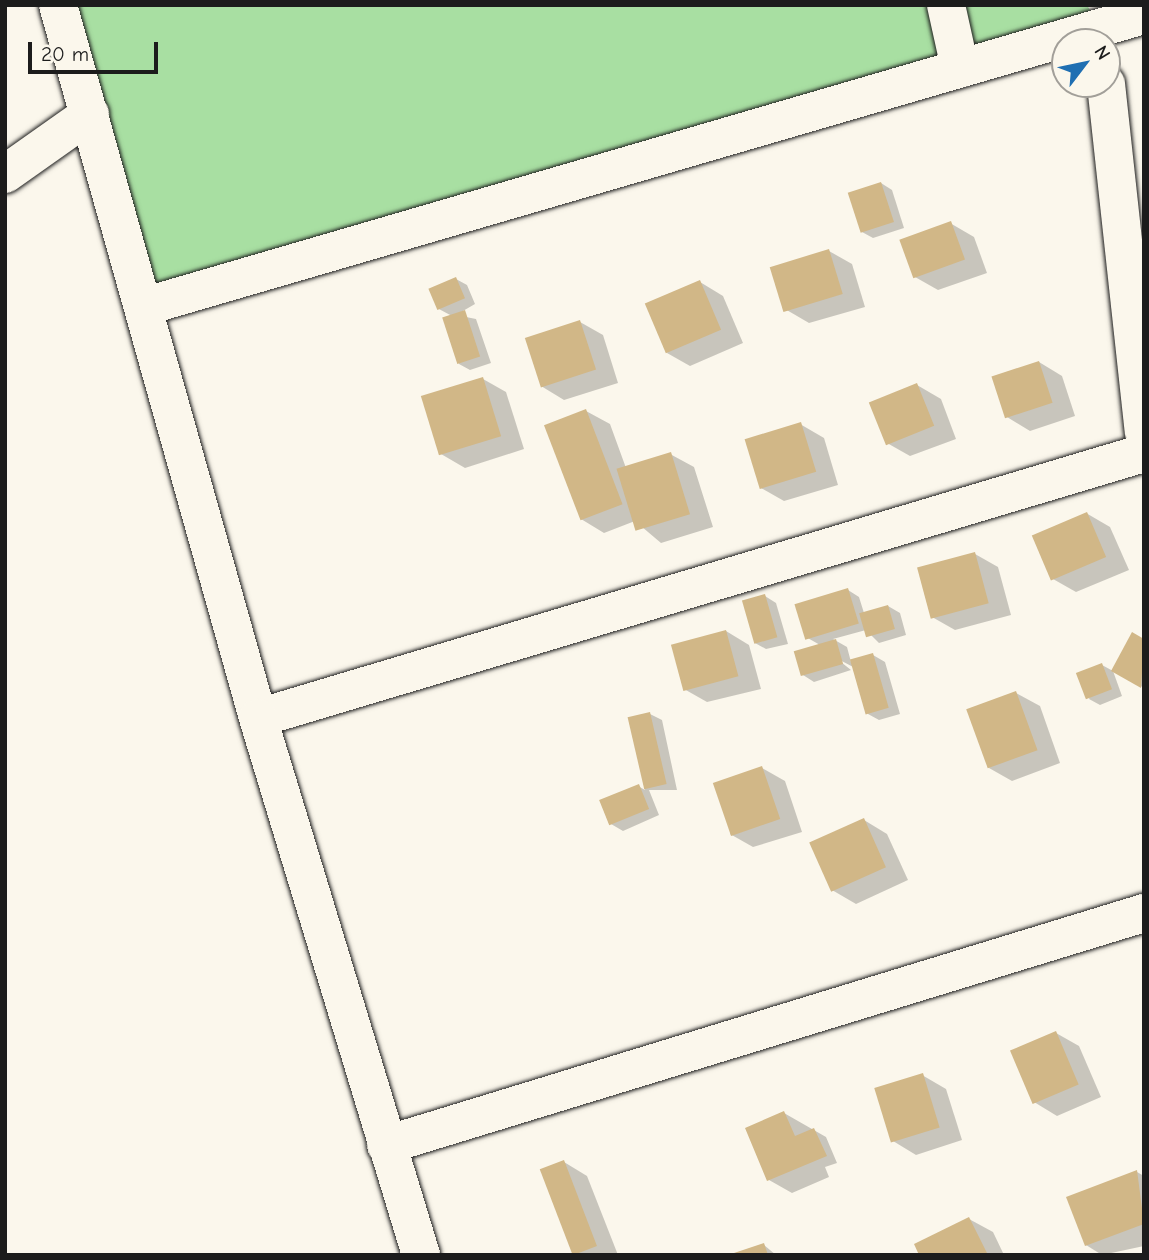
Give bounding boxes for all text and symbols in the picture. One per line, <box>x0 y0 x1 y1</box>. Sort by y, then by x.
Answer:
scale bar <box>32 28 161 72</box>
north arrow <box>1051 28 1121 98</box>
text: 20 m <box>41 42 89 66</box>
text: N <box>1089 42 1115 64</box>

